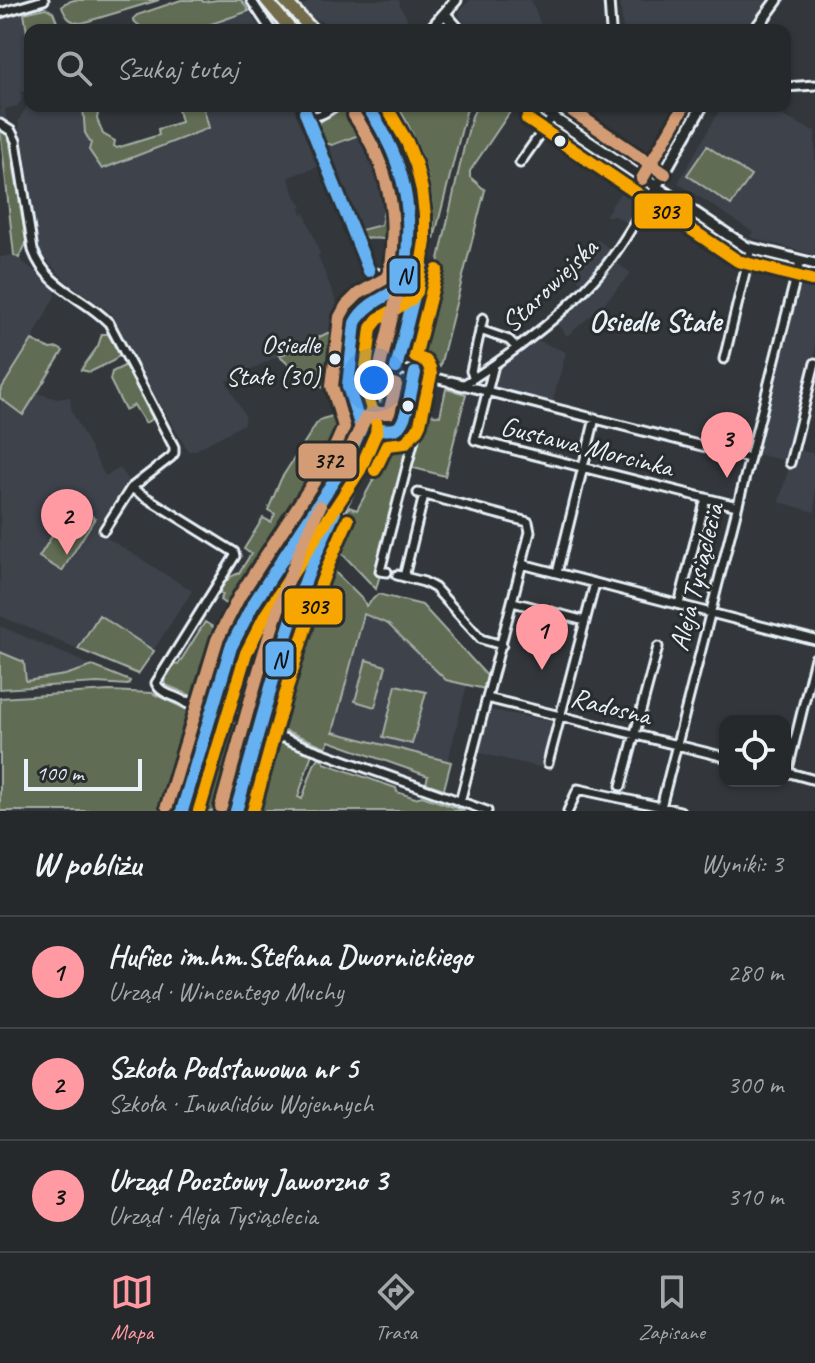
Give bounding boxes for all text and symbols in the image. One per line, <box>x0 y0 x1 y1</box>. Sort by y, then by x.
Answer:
search box <box>24 24 791 112</box>
icon: search <box>52 46 96 90</box>
text: Szukaj tutaj <box>116 49 238 87</box>
unlabelled marker <box>552 133 568 149</box>
line badge: 303 <box>633 192 694 230</box>
text: 303 <box>649 198 681 226</box>
street label: Starowiejska <box>493 229 606 340</box>
line badge: N <box>388 257 419 295</box>
text: N <box>397 262 414 290</box>
district label: Osiedle Stałe <box>589 302 724 340</box>
place label: Osiedle Stałe (30) <box>226 328 322 393</box>
marker: Osiedle Stałe (30) <box>327 351 343 367</box>
your location <box>354 360 394 400</box>
unlabelled marker <box>400 398 416 414</box>
street label: Gustawa Morcinka <box>497 408 679 485</box>
pin: 3 <box>701 412 753 478</box>
line badge: 372 <box>297 442 358 480</box>
text: 372 <box>313 447 345 475</box>
pin: 2 <box>41 489 93 555</box>
street label: Aleja Tysiąclecia <box>661 497 732 654</box>
line badge: 303 <box>283 587 344 626</box>
text: 303 <box>298 593 330 621</box>
pin: 1 <box>516 604 568 670</box>
line badge: N <box>264 640 295 678</box>
text: N <box>272 646 289 674</box>
street label: Radosna <box>567 679 657 733</box>
map controls <box>719 715 791 787</box>
button: locate <box>719 715 791 787</box>
scale bar <box>24 755 142 791</box>
text: 100 m <box>36 759 83 787</box>
text: W pobliżu <box>32 842 141 885</box>
text: Wyniki: 3 <box>701 847 783 880</box>
text: Hufiec im.hm.Stefana Dwornickiego <box>108 937 472 975</box>
text: 1 <box>52 956 64 989</box>
text: 280 m <box>727 956 783 989</box>
text: Urząd · Wincentego Muchy <box>108 975 343 1008</box>
text: Szkoła Podstawowa nr 5 <box>108 1049 358 1087</box>
text: 2 <box>52 1068 64 1101</box>
text: 300 m <box>727 1068 783 1101</box>
text: Szkoła · Inwalidów Wojennych <box>108 1087 373 1120</box>
text: Urząd Pocztowy Jaworzno 3 <box>108 1161 388 1199</box>
text: 3 <box>52 1180 64 1213</box>
text: 310 m <box>727 1180 783 1213</box>
text: Urząd · Aleja Tysiąclecia <box>108 1199 317 1232</box>
tab: Mapa <box>110 1270 154 1346</box>
tab: Trasa <box>374 1270 418 1346</box>
tab: Zapisane <box>638 1270 705 1346</box>

